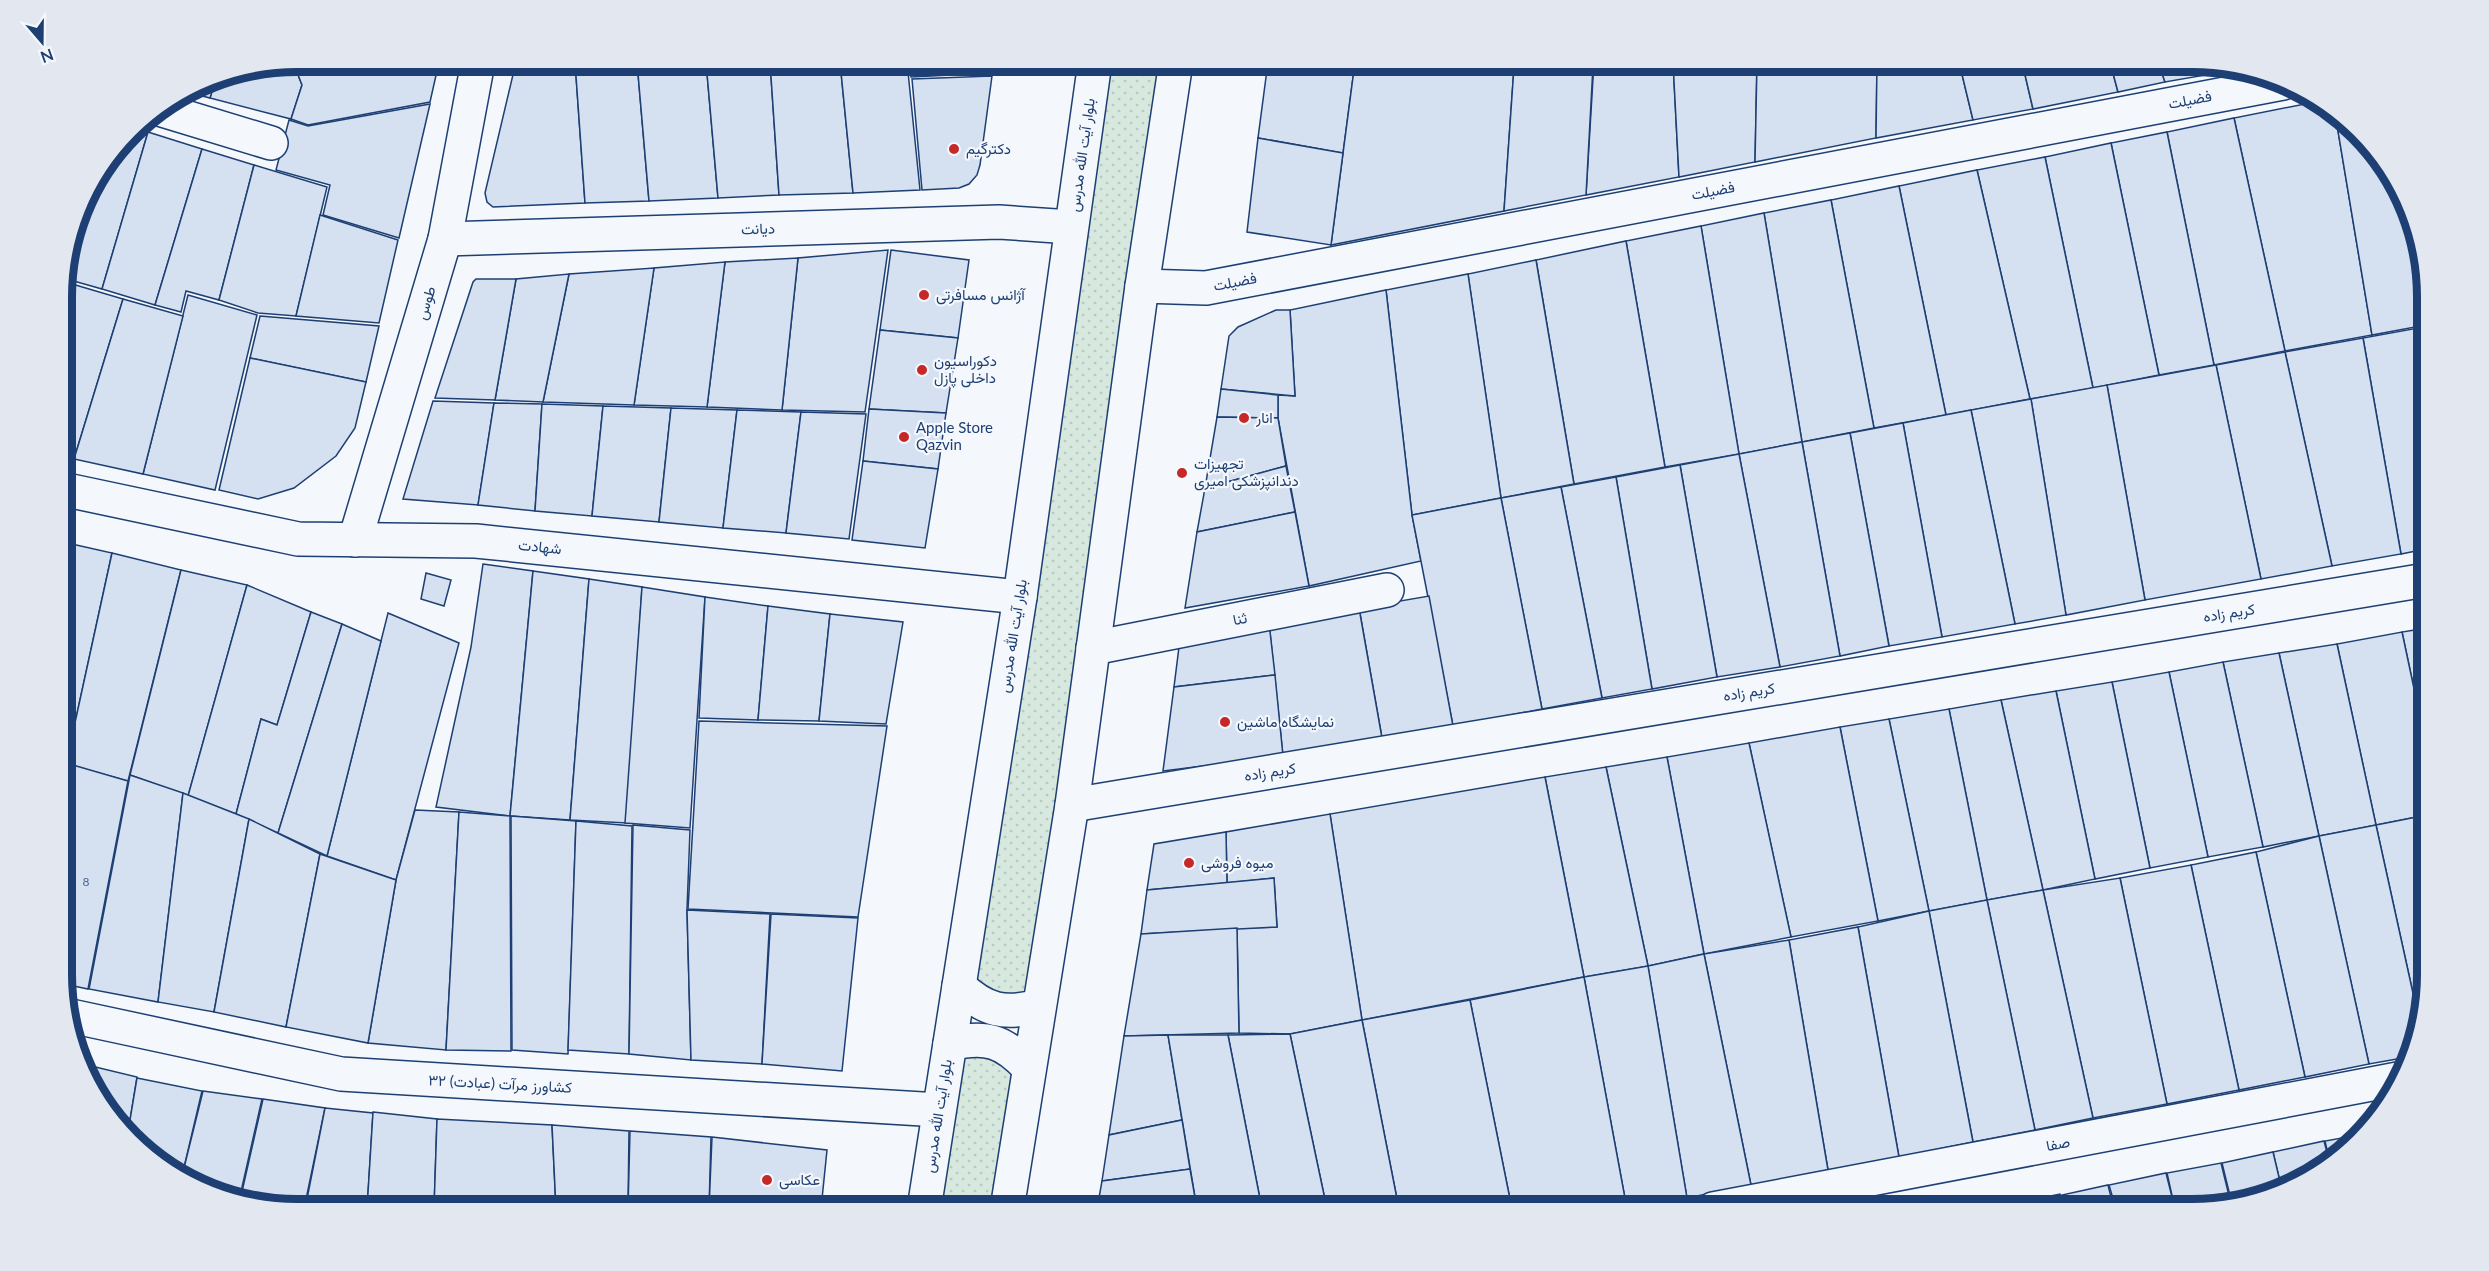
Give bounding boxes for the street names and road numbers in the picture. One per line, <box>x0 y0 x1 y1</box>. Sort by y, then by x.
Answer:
street label: فضیلت <box>2167 86 2213 113</box>
street label: بلوار آیت الله مدرس <box>1064 97 1100 213</box>
street label: فضیلت <box>1690 177 1736 204</box>
street label: دیانت <box>741 218 775 239</box>
street label: فضیلت <box>1212 268 1258 295</box>
street label: طوس <box>411 284 441 322</box>
street label: شهادت <box>517 535 563 558</box>
street label: بلوار آیت الله مدرس <box>994 578 1032 694</box>
street label: کریم زاده <box>2202 599 2257 627</box>
street label: ثنا <box>1231 608 1248 628</box>
street label: کریم زاده <box>1722 678 1777 706</box>
street label: کریم زاده <box>1243 758 1298 786</box>
street label: بلوار آیت الله مدرس <box>919 1058 957 1174</box>
street label: ۳۲ کشاورز مرآت (عبادت) <box>428 1070 573 1097</box>
street label: صفا <box>2044 1132 2071 1154</box>

